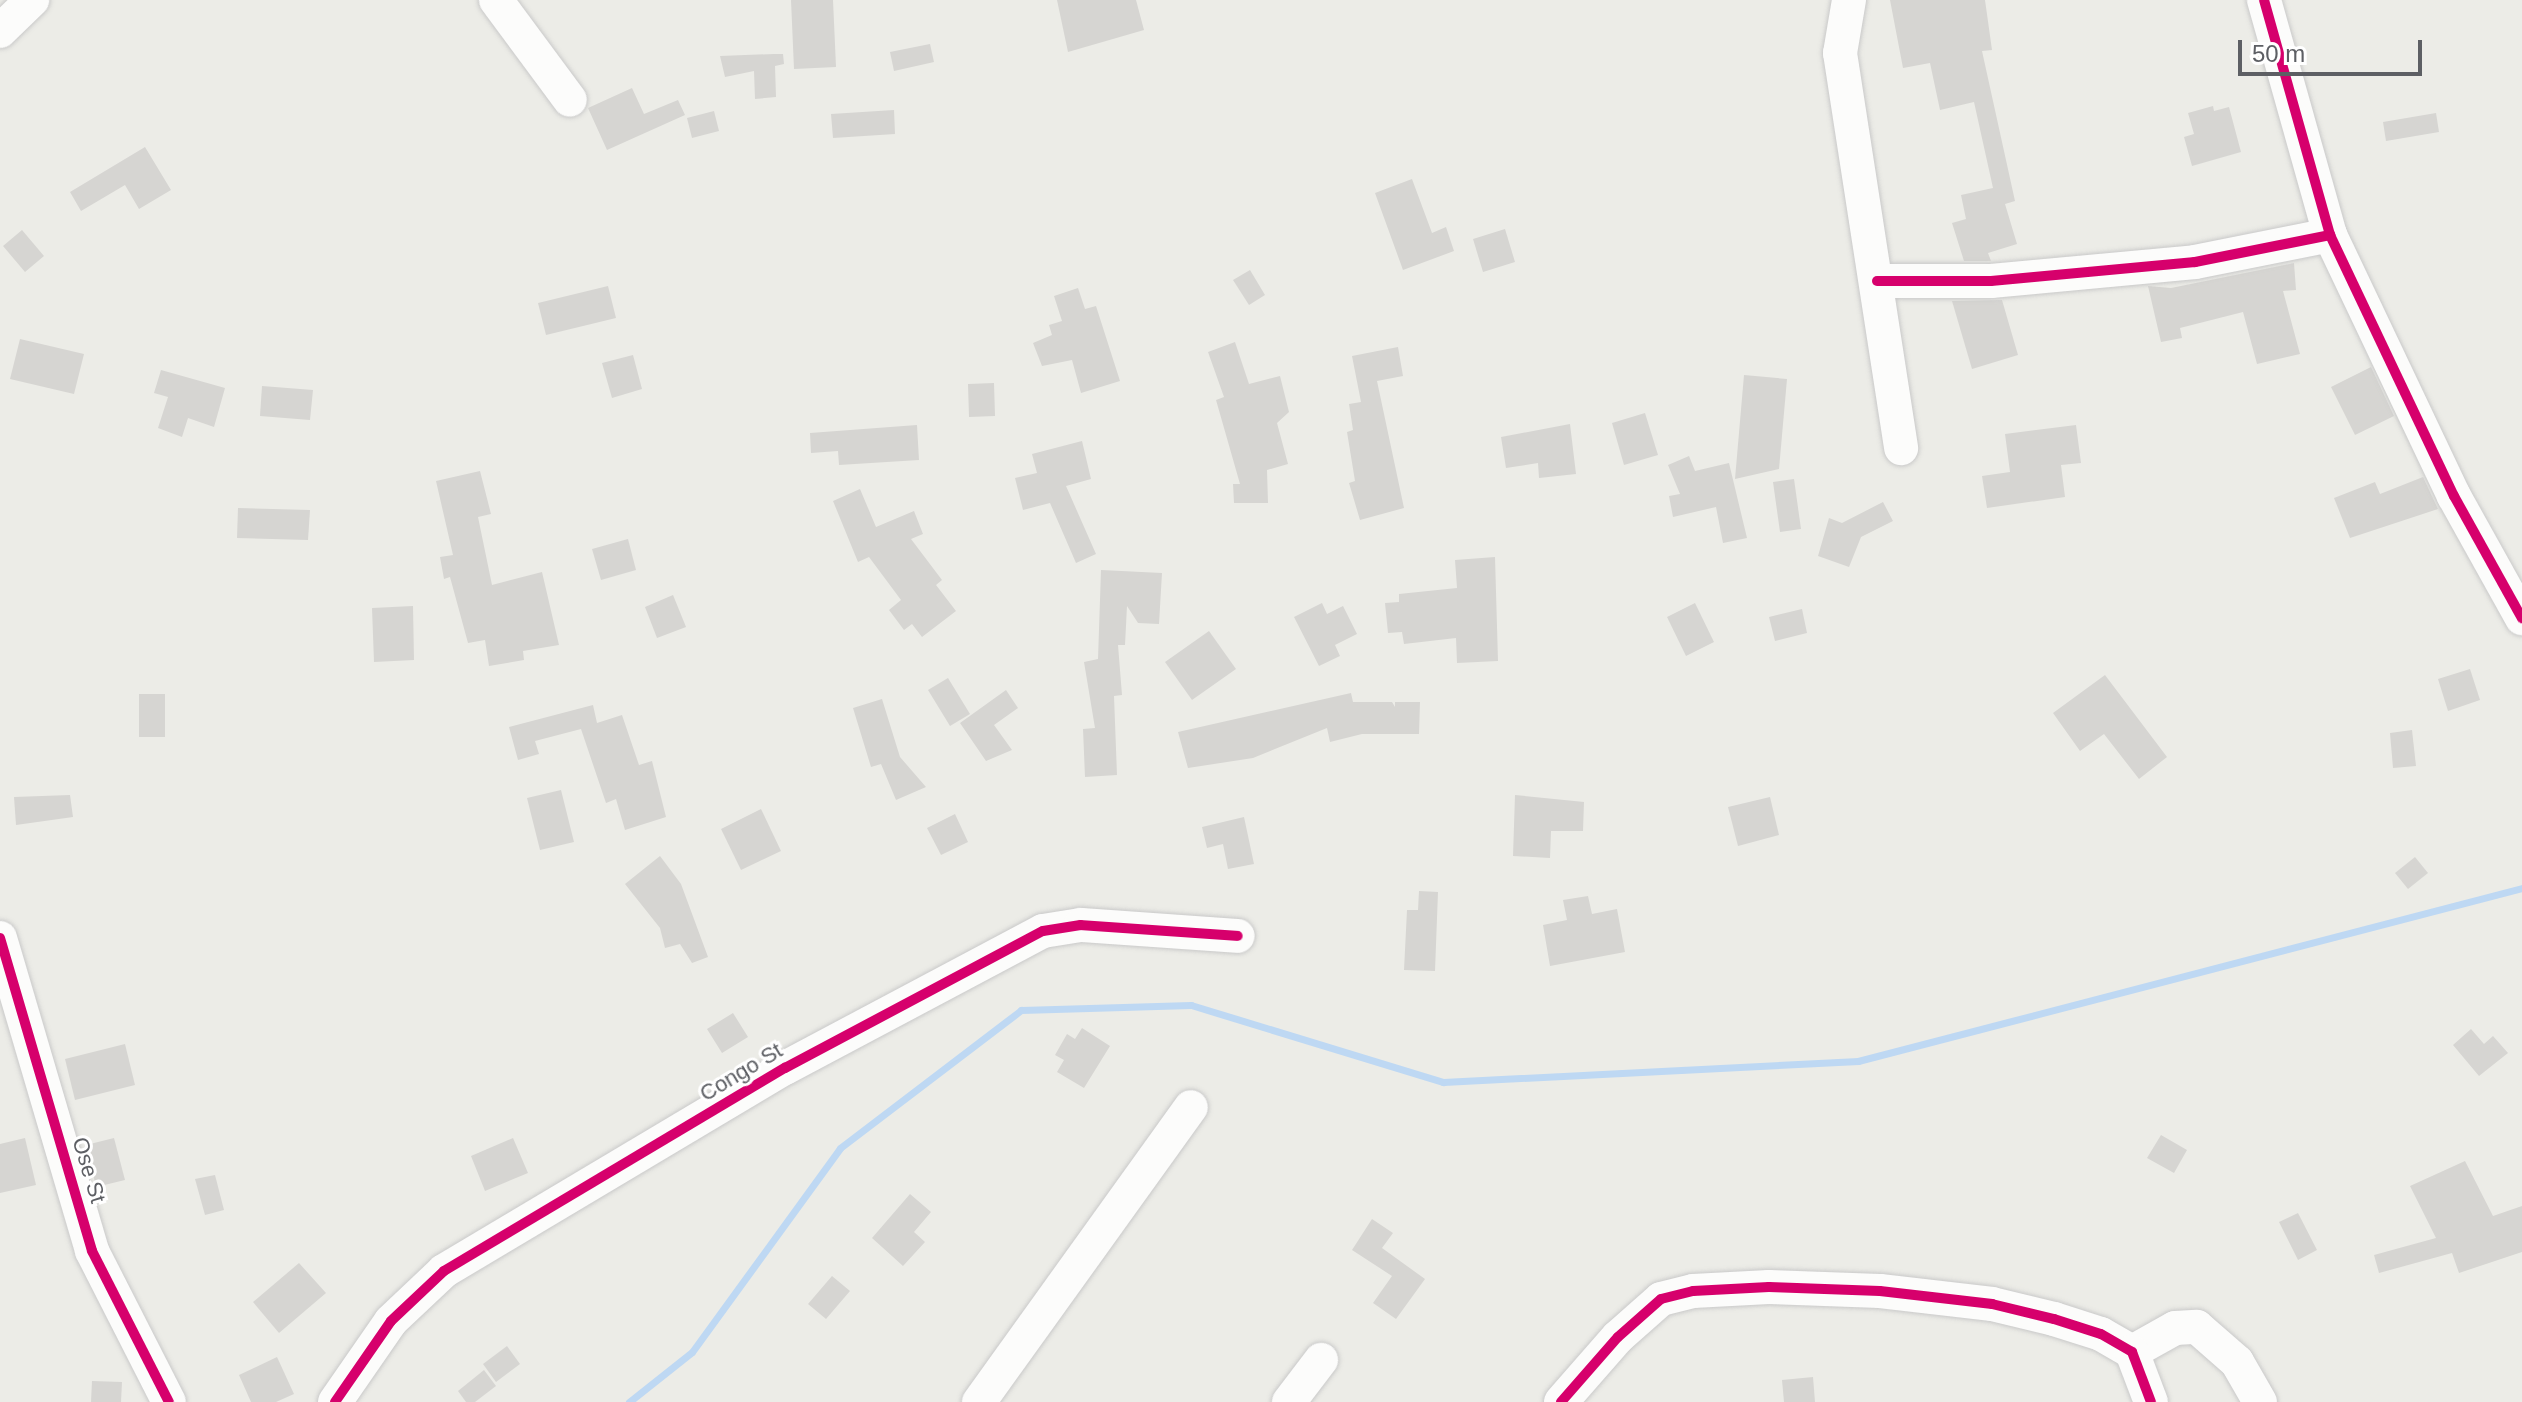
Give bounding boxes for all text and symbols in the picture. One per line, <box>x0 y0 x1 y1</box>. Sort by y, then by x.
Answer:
scale bar <box>2242 24 2426 74</box>
text: 50 m <box>2252 40 2305 67</box>
street label: Congo St <box>695 1037 787 1107</box>
street label: Ose St <box>67 1134 111 1206</box>

